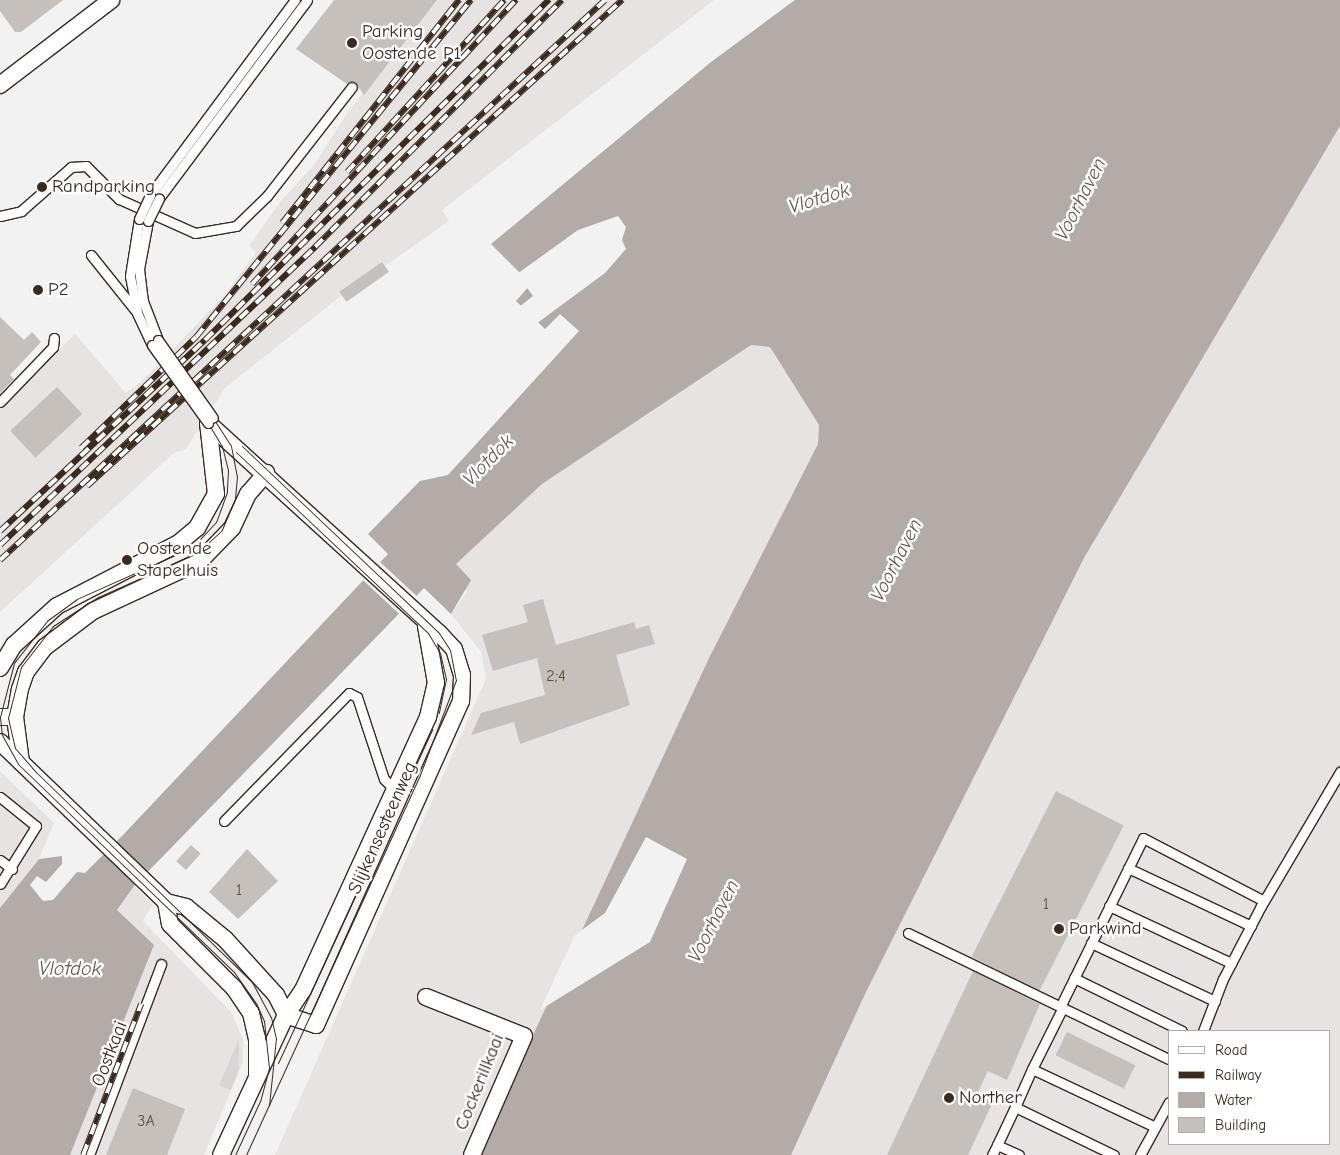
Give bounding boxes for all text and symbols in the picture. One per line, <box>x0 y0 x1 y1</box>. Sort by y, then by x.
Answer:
place label: Parking Oostende P1 <box>362 21 461 65</box>
marker: Parking Oostende P1 <box>346 37 358 49</box>
water label: Voorhaven <box>1049 154 1111 244</box>
place label: Randparking <box>52 176 155 198</box>
water label: Vlotdok <box>786 177 852 219</box>
marker: Randparking <box>36 181 48 193</box>
place label: P2 <box>48 279 69 301</box>
marker: P2 <box>32 284 44 296</box>
water label: Vlotdok <box>457 429 519 491</box>
water label: Voorhaven <box>865 515 927 605</box>
place label: Oostende Stapelhuis <box>137 538 218 582</box>
marker: Oostende Stapelhuis <box>121 554 133 566</box>
house number: 2;4 <box>546 666 566 686</box>
street label: Slijkensesteenweg <box>344 758 422 898</box>
water label: Voorhaven <box>682 876 744 966</box>
house number: 1 <box>236 880 242 900</box>
house number: 1 <box>1043 894 1049 914</box>
place label: Parkwind <box>1069 918 1142 940</box>
marker: Parkwind <box>1053 923 1065 935</box>
water label: Vlotdok <box>39 956 101 980</box>
street label: Oostkaai <box>87 1018 133 1090</box>
street label: Cockerillkaai <box>450 1030 510 1134</box>
legend <box>1168 1030 1330 1145</box>
text: Road <box>1215 1041 1247 1059</box>
text: Railway <box>1215 1066 1261 1084</box>
place label: Norther <box>959 1087 1022 1109</box>
text: Water <box>1215 1091 1252 1109</box>
marker: Norther <box>943 1092 955 1104</box>
house number: 3A <box>137 1111 155 1131</box>
text: Building <box>1215 1116 1266 1134</box>

